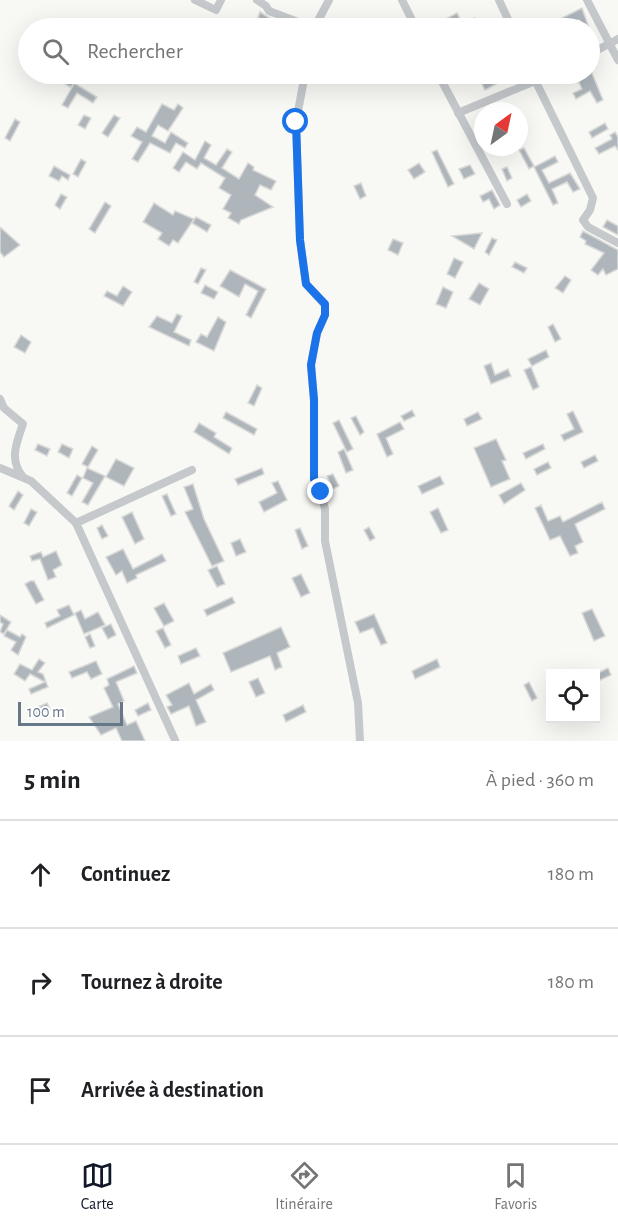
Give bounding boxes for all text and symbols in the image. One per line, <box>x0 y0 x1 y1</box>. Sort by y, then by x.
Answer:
search box <box>18 18 600 84</box>
icon: search <box>39 35 72 68</box>
text: Rechercher <box>87 40 183 62</box>
north arrow <box>474 102 528 156</box>
route start <box>282 108 308 134</box>
route end <box>307 478 333 504</box>
map controls <box>546 669 600 723</box>
button: locate <box>546 669 600 723</box>
scale bar <box>18 699 123 726</box>
text: 100 m <box>27 704 65 720</box>
text: 5 min <box>24 767 81 793</box>
text: À pied · 360 m <box>486 770 594 790</box>
icon: ahead <box>24 858 57 891</box>
text: Continuez <box>81 863 170 885</box>
text: 180 m <box>548 864 594 884</box>
icon: right <box>24 966 57 999</box>
text: Tournez à droite <box>81 971 223 993</box>
text: 180 m <box>548 972 594 992</box>
icon: arrive <box>24 1074 57 1107</box>
text: Arrivée à destination <box>81 1079 264 1101</box>
tab: Carte <box>81 1159 114 1214</box>
tab: Itinéraire <box>275 1159 333 1214</box>
tab: Favoris <box>494 1159 537 1214</box>

